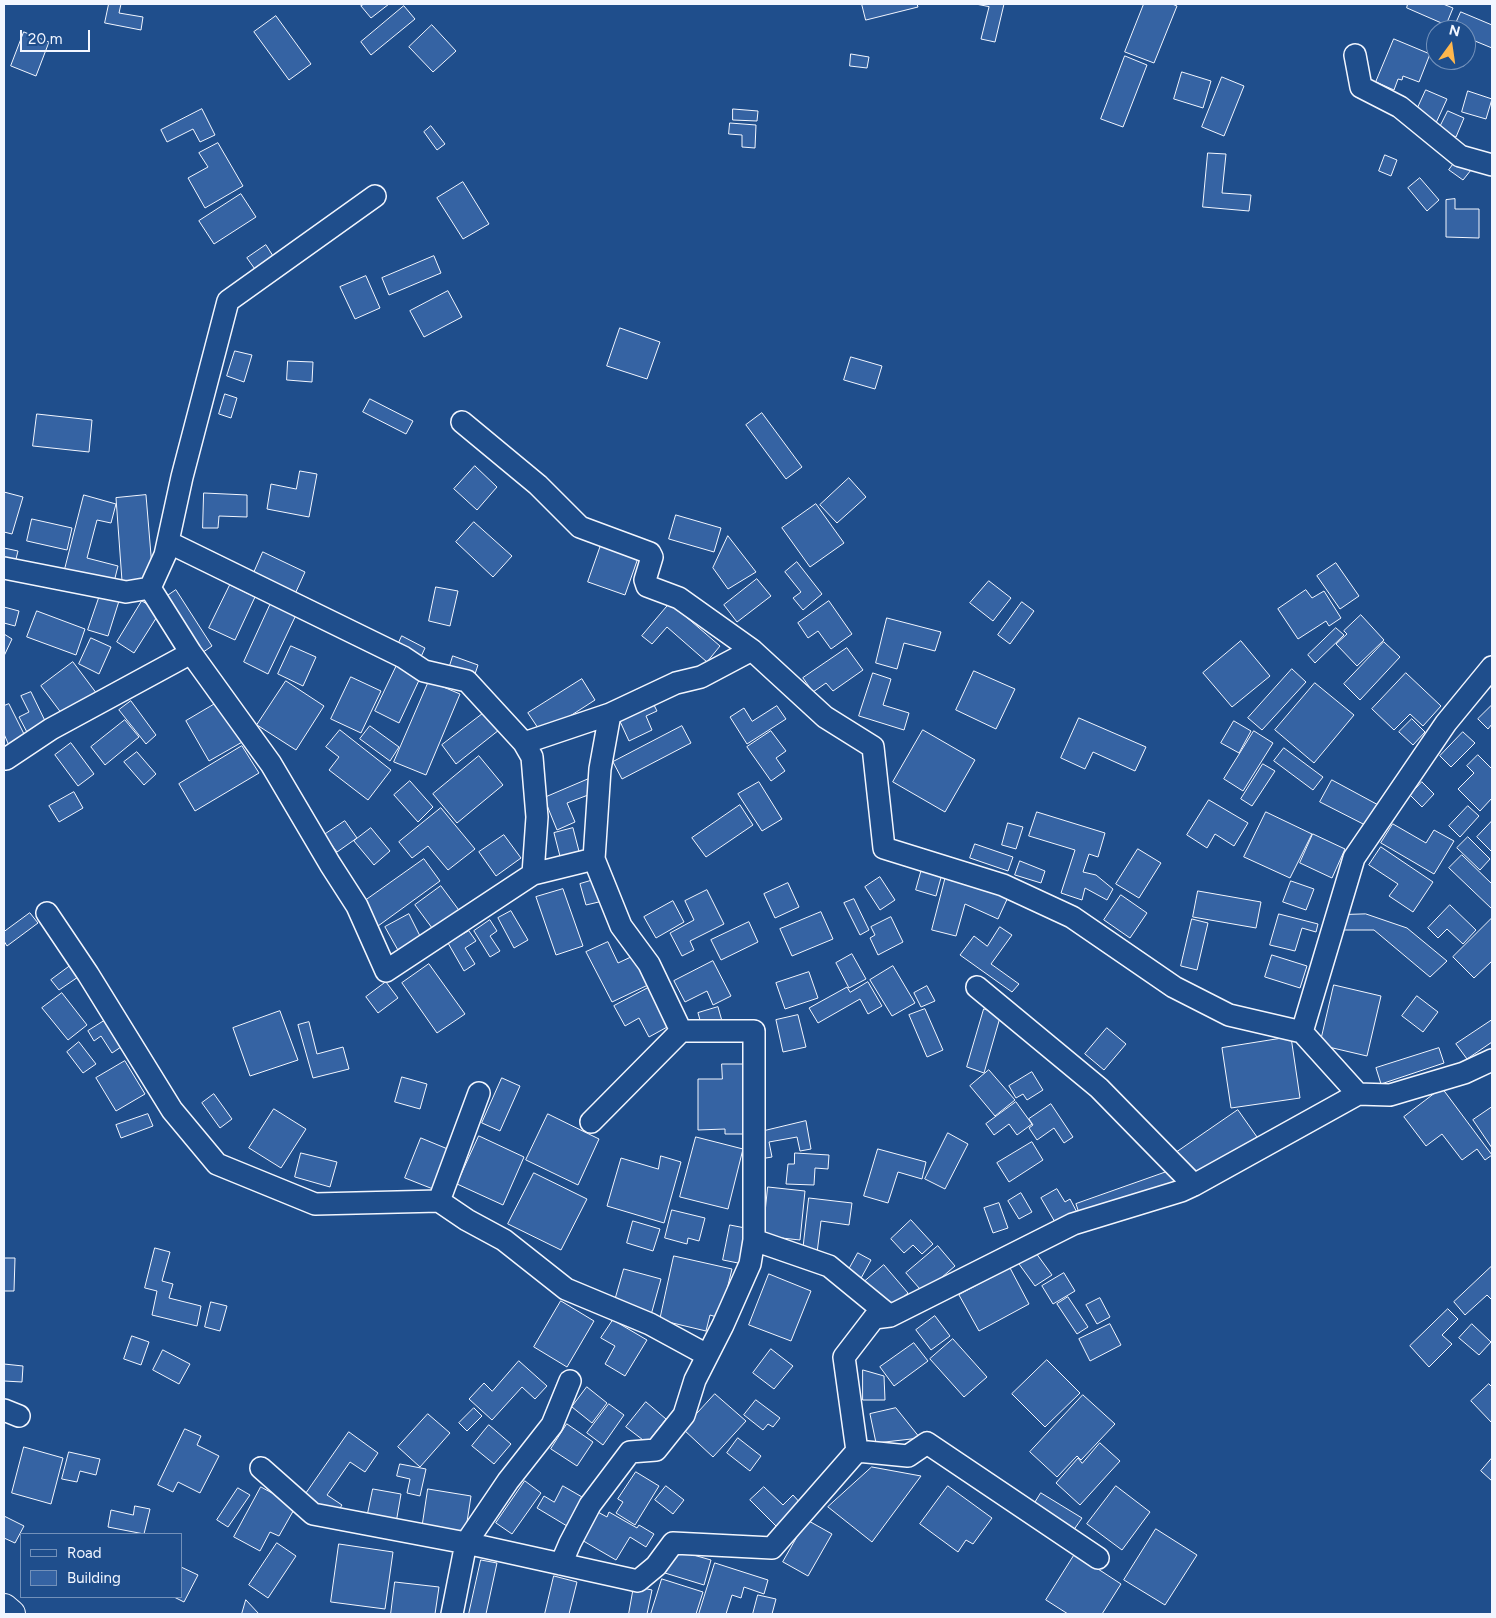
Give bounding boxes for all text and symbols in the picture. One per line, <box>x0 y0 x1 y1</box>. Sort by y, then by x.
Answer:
scale bar <box>22 20 92 52</box>
north arrow <box>1426 20 1476 70</box>
text: N <box>1447 21 1462 40</box>
text: 20 m <box>28 30 62 48</box>
legend <box>20 1533 182 1598</box>
text: Road <box>67 1544 102 1562</box>
text: Building <box>67 1569 121 1587</box>

